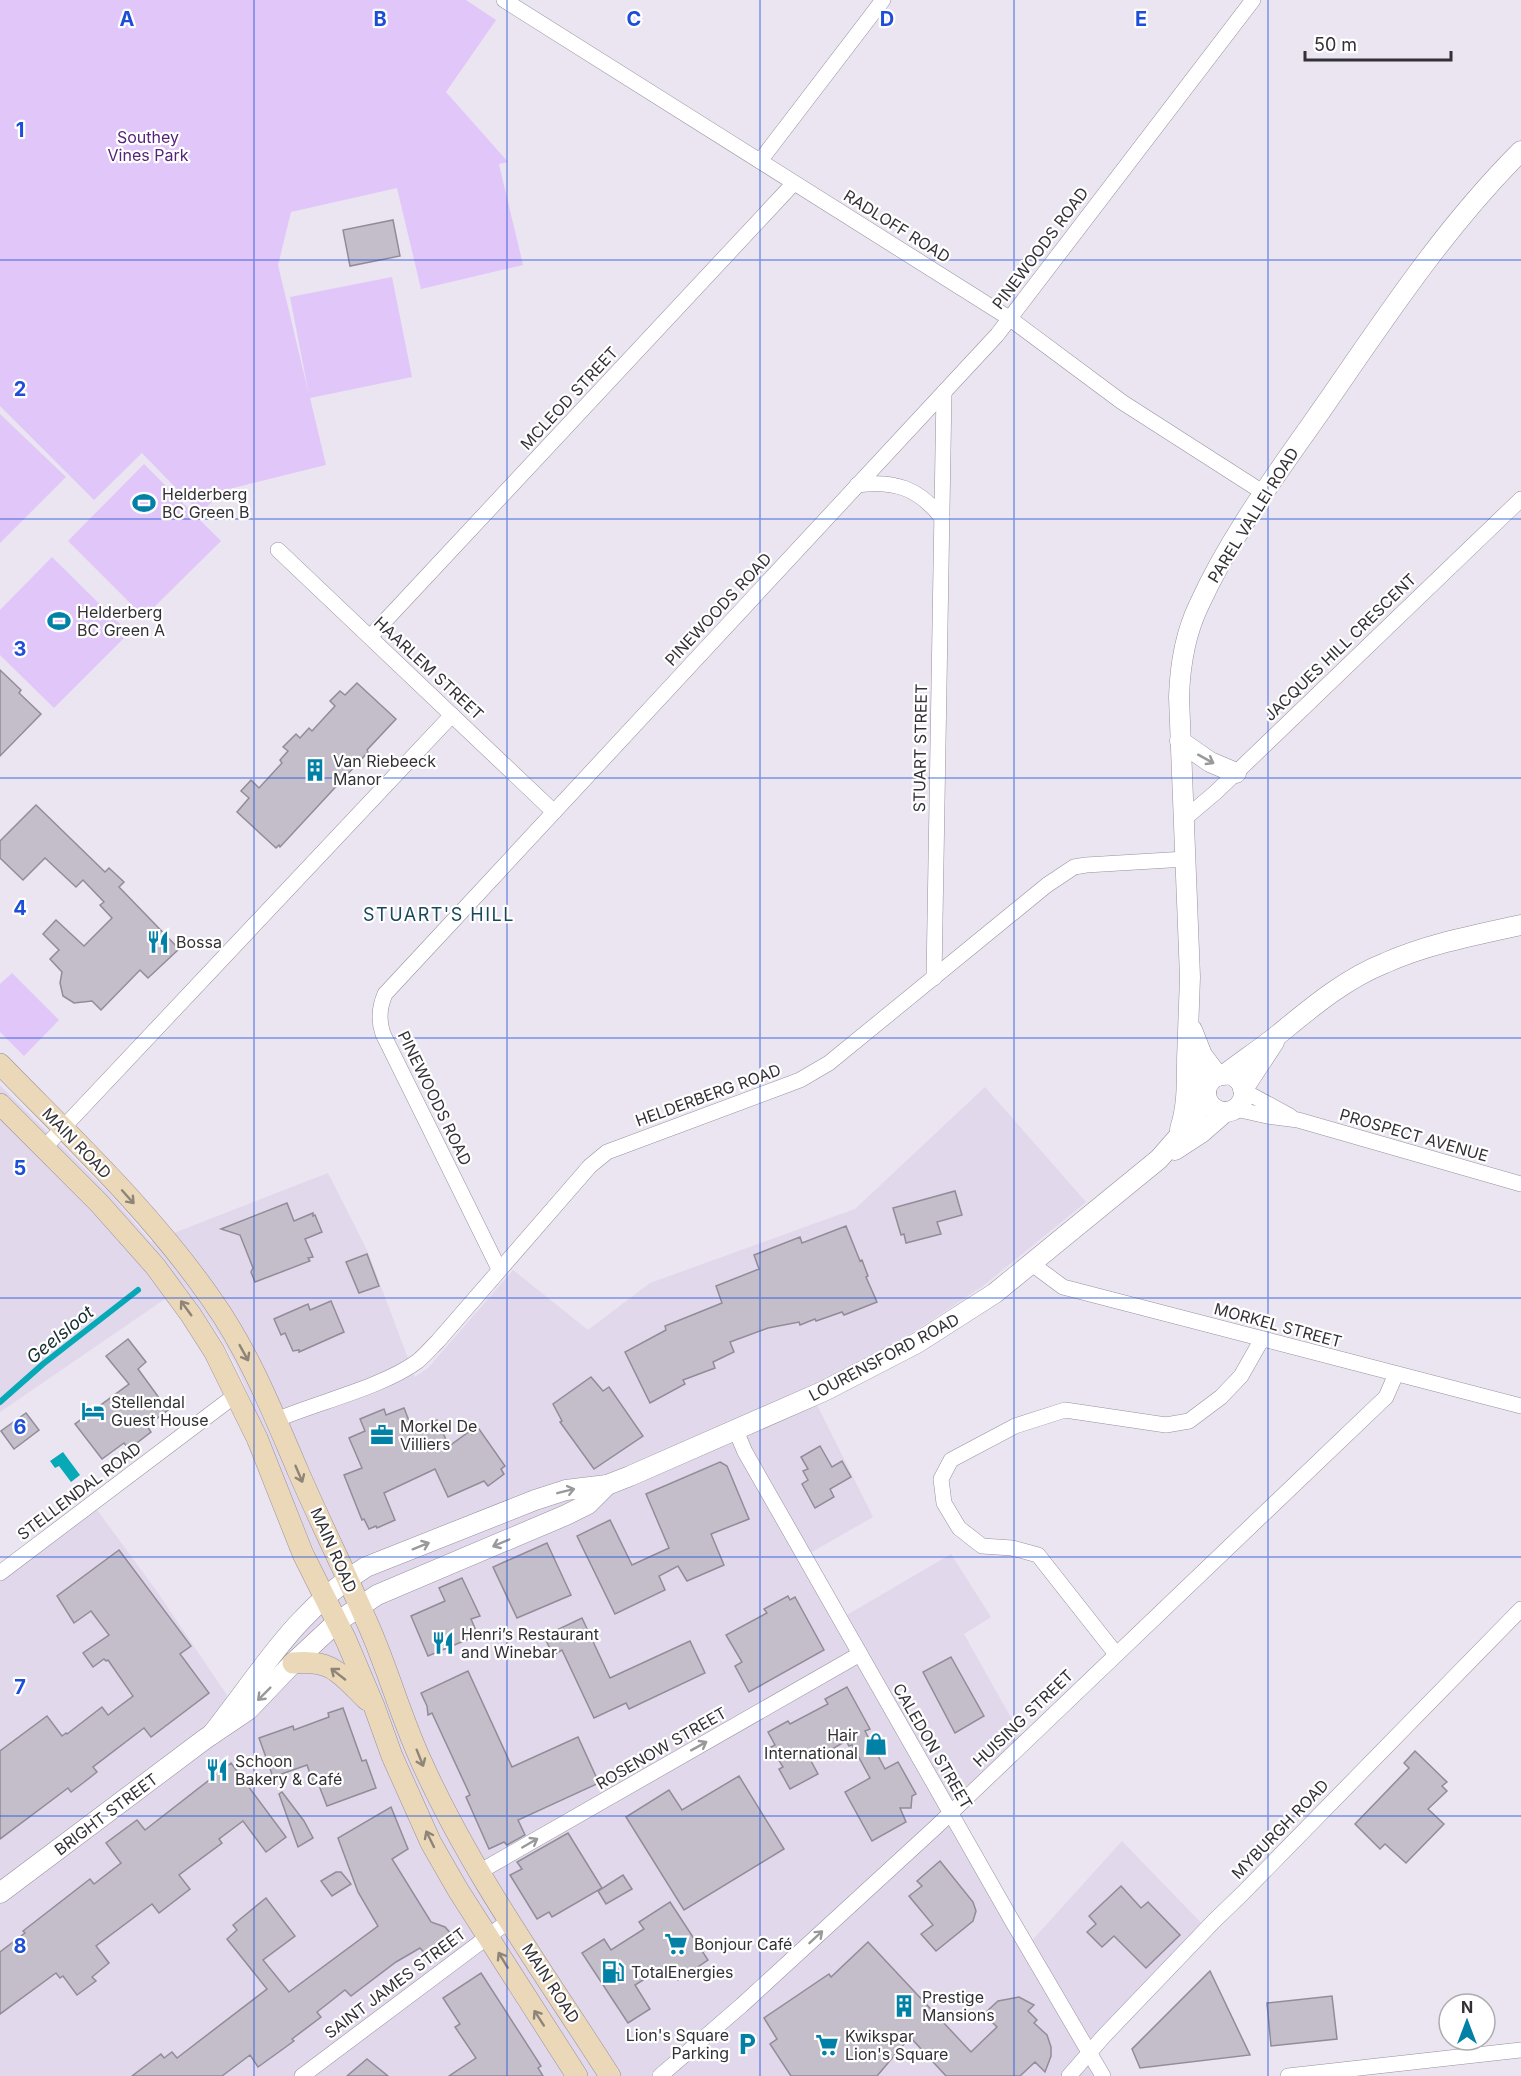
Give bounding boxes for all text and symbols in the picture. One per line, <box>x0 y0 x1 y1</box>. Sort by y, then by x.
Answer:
text: A <box>120 7 135 31</box>
text: B <box>373 7 387 31</box>
text: C <box>627 7 641 31</box>
text: D <box>880 7 894 31</box>
text: E <box>1135 7 1147 31</box>
scale bar <box>1305 24 1450 62</box>
text: 50 m <box>1314 34 1357 55</box>
text: 1 <box>16 118 24 142</box>
park label: Southey Vines Park <box>108 127 189 165</box>
street label: PINEWOODS ROAD <box>988 183 1092 313</box>
street label: RADLOFF ROAD <box>840 185 954 267</box>
street label: MCLEOD STREET <box>516 342 622 454</box>
text: 2 <box>14 377 26 401</box>
street label: PAREL VALLEI ROAD <box>1203 444 1303 586</box>
place label: Helderberg BC Green B <box>162 484 249 522</box>
sports icon: Helderberg BC Green B <box>131 490 157 516</box>
street label: PINEWOODS ROAD <box>660 548 776 670</box>
street label: JACQUES HILL CRESCENT <box>1260 569 1420 725</box>
place label: Helderberg BC Green A <box>77 602 165 640</box>
sports icon: Helderberg BC Green A <box>46 608 72 634</box>
street label: HAARLEM STREET <box>370 612 488 724</box>
text: 3 <box>14 637 26 661</box>
street label: STUART STREET <box>909 683 931 813</box>
place label: Van Riebeeck Manor <box>333 751 436 789</box>
one-way arrow <box>1197 754 1215 765</box>
building icon: Van Riebeeck Manor <box>302 757 328 783</box>
text: 4 <box>13 896 27 920</box>
district label: STUART'S HILL <box>363 904 515 925</box>
restaurant icon: Bossa <box>145 929 171 955</box>
place label: Bossa <box>176 932 222 952</box>
street label: PINEWOODS ROAD <box>394 1027 476 1169</box>
street label: HELDERBERG ROAD <box>633 1059 783 1131</box>
street label: MAIN ROAD <box>38 1103 116 1183</box>
street label: PROSPECT AVENUE <box>1337 1104 1491 1166</box>
text: 5 <box>14 1156 26 1180</box>
one-way arrow <box>121 1189 135 1204</box>
street label: MORKEL STREET <box>1212 1298 1344 1352</box>
one-way arrow <box>180 1300 192 1316</box>
water label: Geelsloot <box>22 1301 98 1368</box>
street label: LOURENSFORD ROAD <box>805 1309 963 1405</box>
one-way arrow <box>239 1344 250 1362</box>
place label: Stellendal Guest House <box>111 1392 209 1430</box>
hotel icon: Stellendal Guest House <box>80 1398 106 1424</box>
text: 6 <box>14 1415 27 1439</box>
place label: Morkel De Villiers <box>400 1416 477 1454</box>
office icon: Morkel De Villiers <box>369 1422 395 1448</box>
street label: STELLENDAL ROAD <box>13 1438 145 1544</box>
one-way arrow <box>294 1464 306 1482</box>
one-way arrow <box>556 1484 575 1496</box>
street label: MAIN ROAD <box>306 1504 362 1596</box>
one-way arrow <box>492 1538 511 1549</box>
one-way arrow <box>411 1540 429 1551</box>
place label: Henri’s Restaurant and Winebar <box>461 1624 599 1662</box>
restaurant icon: Henri’s Restaurant and Winebar <box>430 1630 456 1656</box>
street label: HUISING STREET <box>969 1665 1077 1771</box>
one-way arrow <box>330 1668 346 1681</box>
text: 7 <box>14 1675 26 1699</box>
street label: CALEDON STREET <box>889 1680 977 1812</box>
one-way arrow <box>257 1687 271 1702</box>
street label: ROSENOW STREET <box>592 1702 730 1794</box>
place label: Hair International <box>764 1725 858 1763</box>
shop icon: Hair International <box>863 1731 889 1757</box>
one-way arrow <box>689 1740 707 1751</box>
one-way arrow <box>415 1748 426 1767</box>
place label: Schoon Bakery & Café <box>235 1751 342 1789</box>
restaurant icon: Schoon Bakery & Café <box>204 1757 230 1783</box>
street label: BRIGHT STREET <box>50 1769 162 1859</box>
street label: MYBURGH ROAD <box>1227 1775 1333 1883</box>
one-way arrow <box>423 1830 435 1848</box>
one-way arrow <box>520 1837 538 1848</box>
street label: SAINT JAMES STREET <box>320 1923 470 2043</box>
one-way arrow <box>808 1930 823 1944</box>
supermarket icon: Bonjour Café <box>663 1931 689 1957</box>
text: 8 <box>13 1934 27 1958</box>
place label: Bonjour Café <box>694 1934 792 1954</box>
street label: MAIN ROAD <box>518 1939 584 2027</box>
one-way arrow <box>496 1952 508 1969</box>
fuel station icon: TotalEnergies <box>600 1959 626 1985</box>
place label: TotalEnergies <box>631 1962 733 1982</box>
place label: Prestige Mansions <box>922 1987 995 2025</box>
north arrow <box>1437 1992 1497 2052</box>
building icon: Prestige Mansions <box>891 1993 917 2019</box>
text: N <box>1461 1997 1473 2017</box>
one-way arrow <box>533 2010 545 2026</box>
place label: Lion's Square Parking <box>626 2025 729 2063</box>
place label: Kwikspar Lion's Square <box>845 2026 948 2064</box>
parking icon: Lion's Square Parking <box>734 2031 760 2057</box>
supermarket icon: Kwikspar Lion's Square <box>814 2032 840 2058</box>

